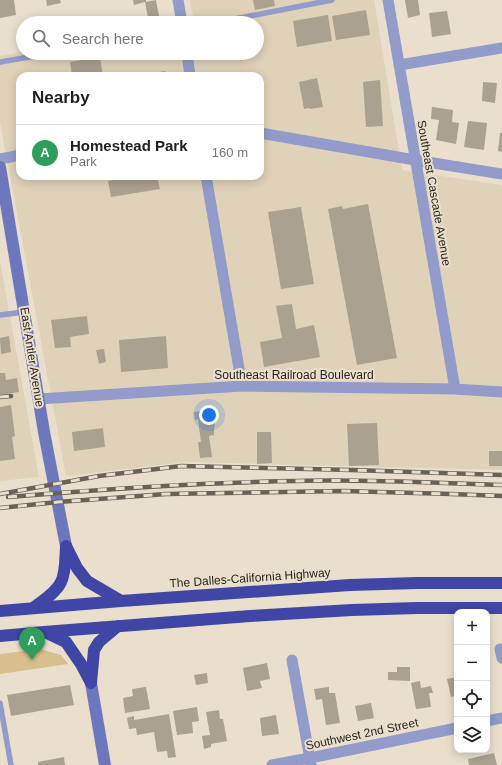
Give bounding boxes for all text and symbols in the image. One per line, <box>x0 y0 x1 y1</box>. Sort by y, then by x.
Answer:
search box <box>16 16 264 60</box>
icon: search <box>30 27 52 49</box>
text: Search here <box>62 30 144 47</box>
text: Nearby <box>32 88 90 107</box>
street label: Southeast Cascade Avenue <box>414 119 454 267</box>
text: Homestead Park <box>70 137 188 154</box>
text: A <box>40 145 50 160</box>
text: 160 m <box>212 145 248 160</box>
text: Park <box>70 154 97 169</box>
street label: East Antler Avenue <box>17 306 47 408</box>
street label: Southeast Railroad Boulevard <box>214 368 374 382</box>
your location <box>199 405 219 425</box>
street label: The Dalles-California Highway <box>169 565 331 591</box>
map controls <box>454 609 490 753</box>
button: + <box>454 609 490 645</box>
pin: A <box>19 627 45 660</box>
button: − <box>454 645 490 681</box>
button: locate <box>454 681 490 717</box>
street label: Southwest 2nd Street <box>304 715 420 753</box>
button: layers <box>454 717 490 753</box>

